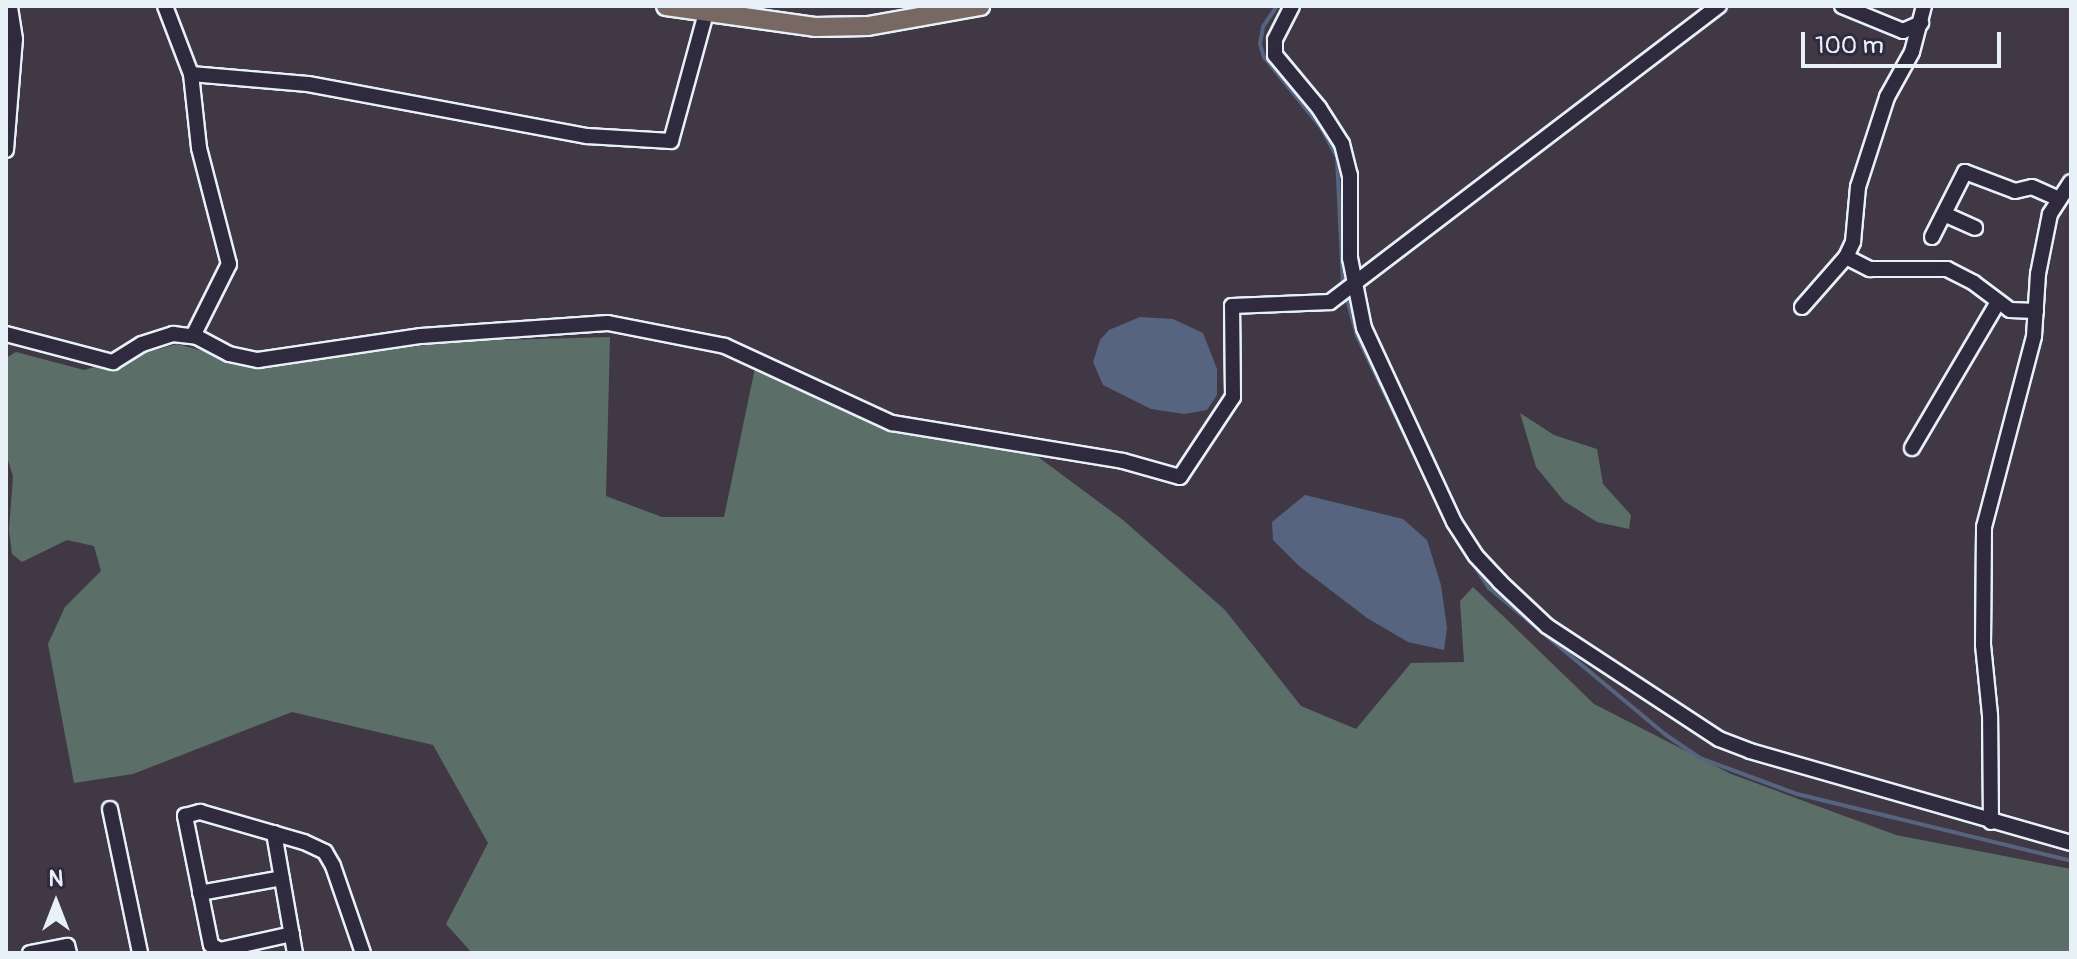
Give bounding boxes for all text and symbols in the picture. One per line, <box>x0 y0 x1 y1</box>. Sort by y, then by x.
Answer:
scale bar <box>1805 16 2005 66</box>
text: 100 m <box>1815 31 1884 60</box>
north arrow <box>16 863 96 943</box>
text: N <box>49 865 63 893</box>

